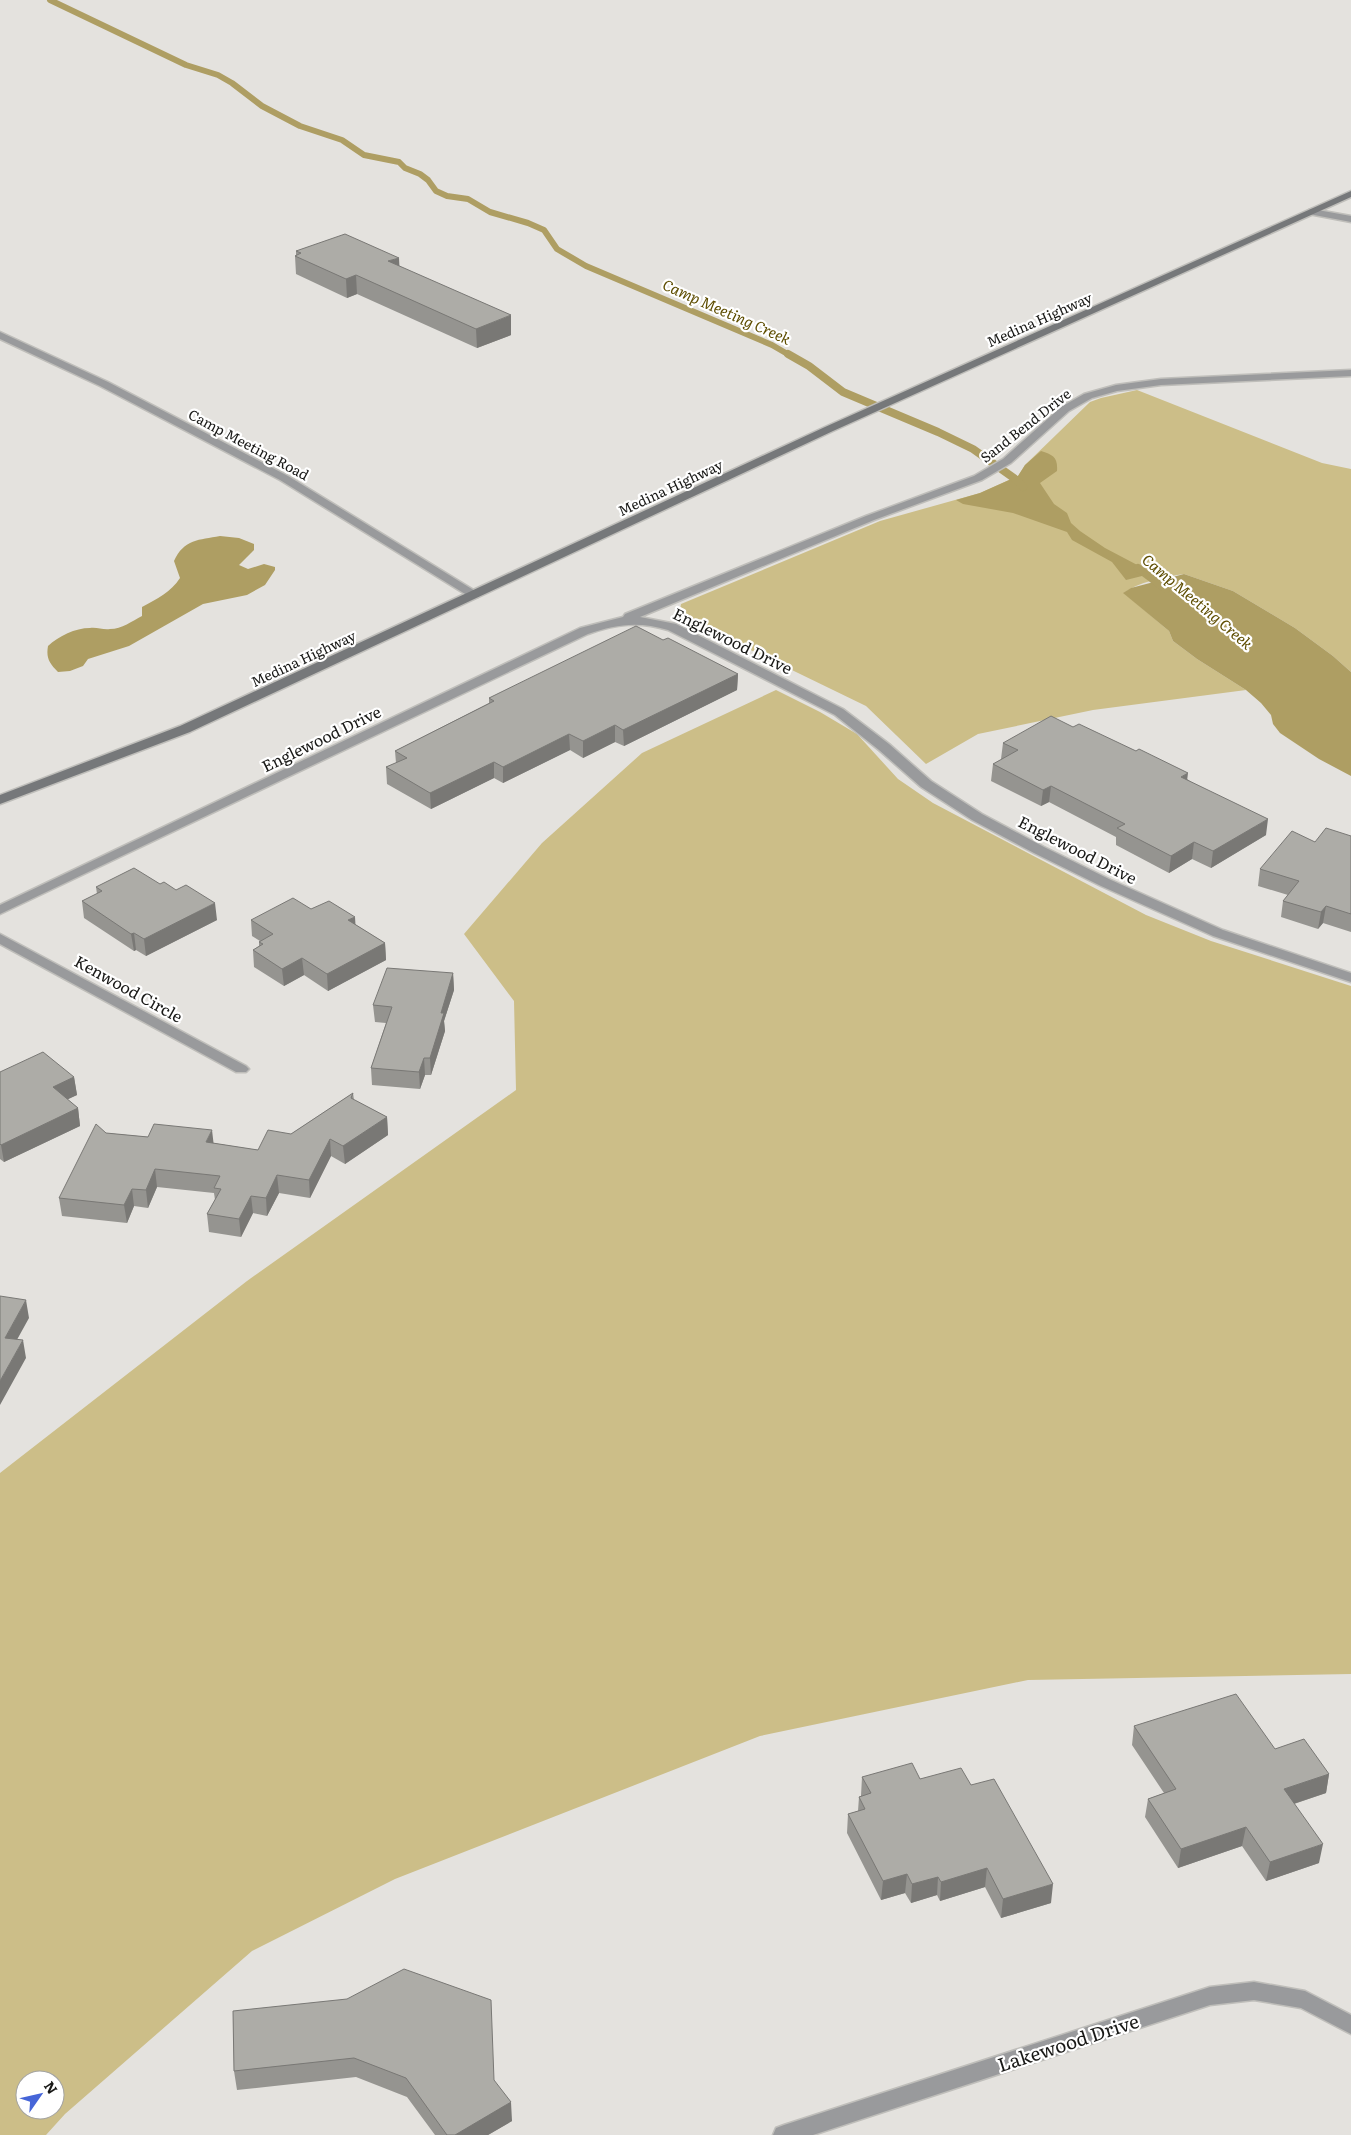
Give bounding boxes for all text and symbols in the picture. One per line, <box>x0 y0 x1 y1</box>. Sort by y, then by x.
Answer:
water label: Camp Meeting Creek <box>659 272 796 350</box>
street label: Medina Highway <box>983 286 1096 351</box>
street label: Sand Bend Drive <box>976 383 1074 467</box>
street label: Camp Meeting Road <box>185 404 313 485</box>
street label: Medina Highway <box>614 454 726 520</box>
water label: Camp Meeting Creek <box>1138 548 1259 655</box>
street label: Englewood Drive <box>669 601 797 679</box>
street label: Medina Highway <box>247 625 359 691</box>
street label: Englewood Drive <box>257 699 385 777</box>
street label: Englewood Drive <box>1015 809 1141 889</box>
street label: Kenwood Circle <box>71 948 187 1028</box>
street label: Lakewood Drive <box>994 2006 1142 2078</box>
north arrow <box>15 2070 65 2120</box>
text: N <box>40 2077 63 2098</box>

